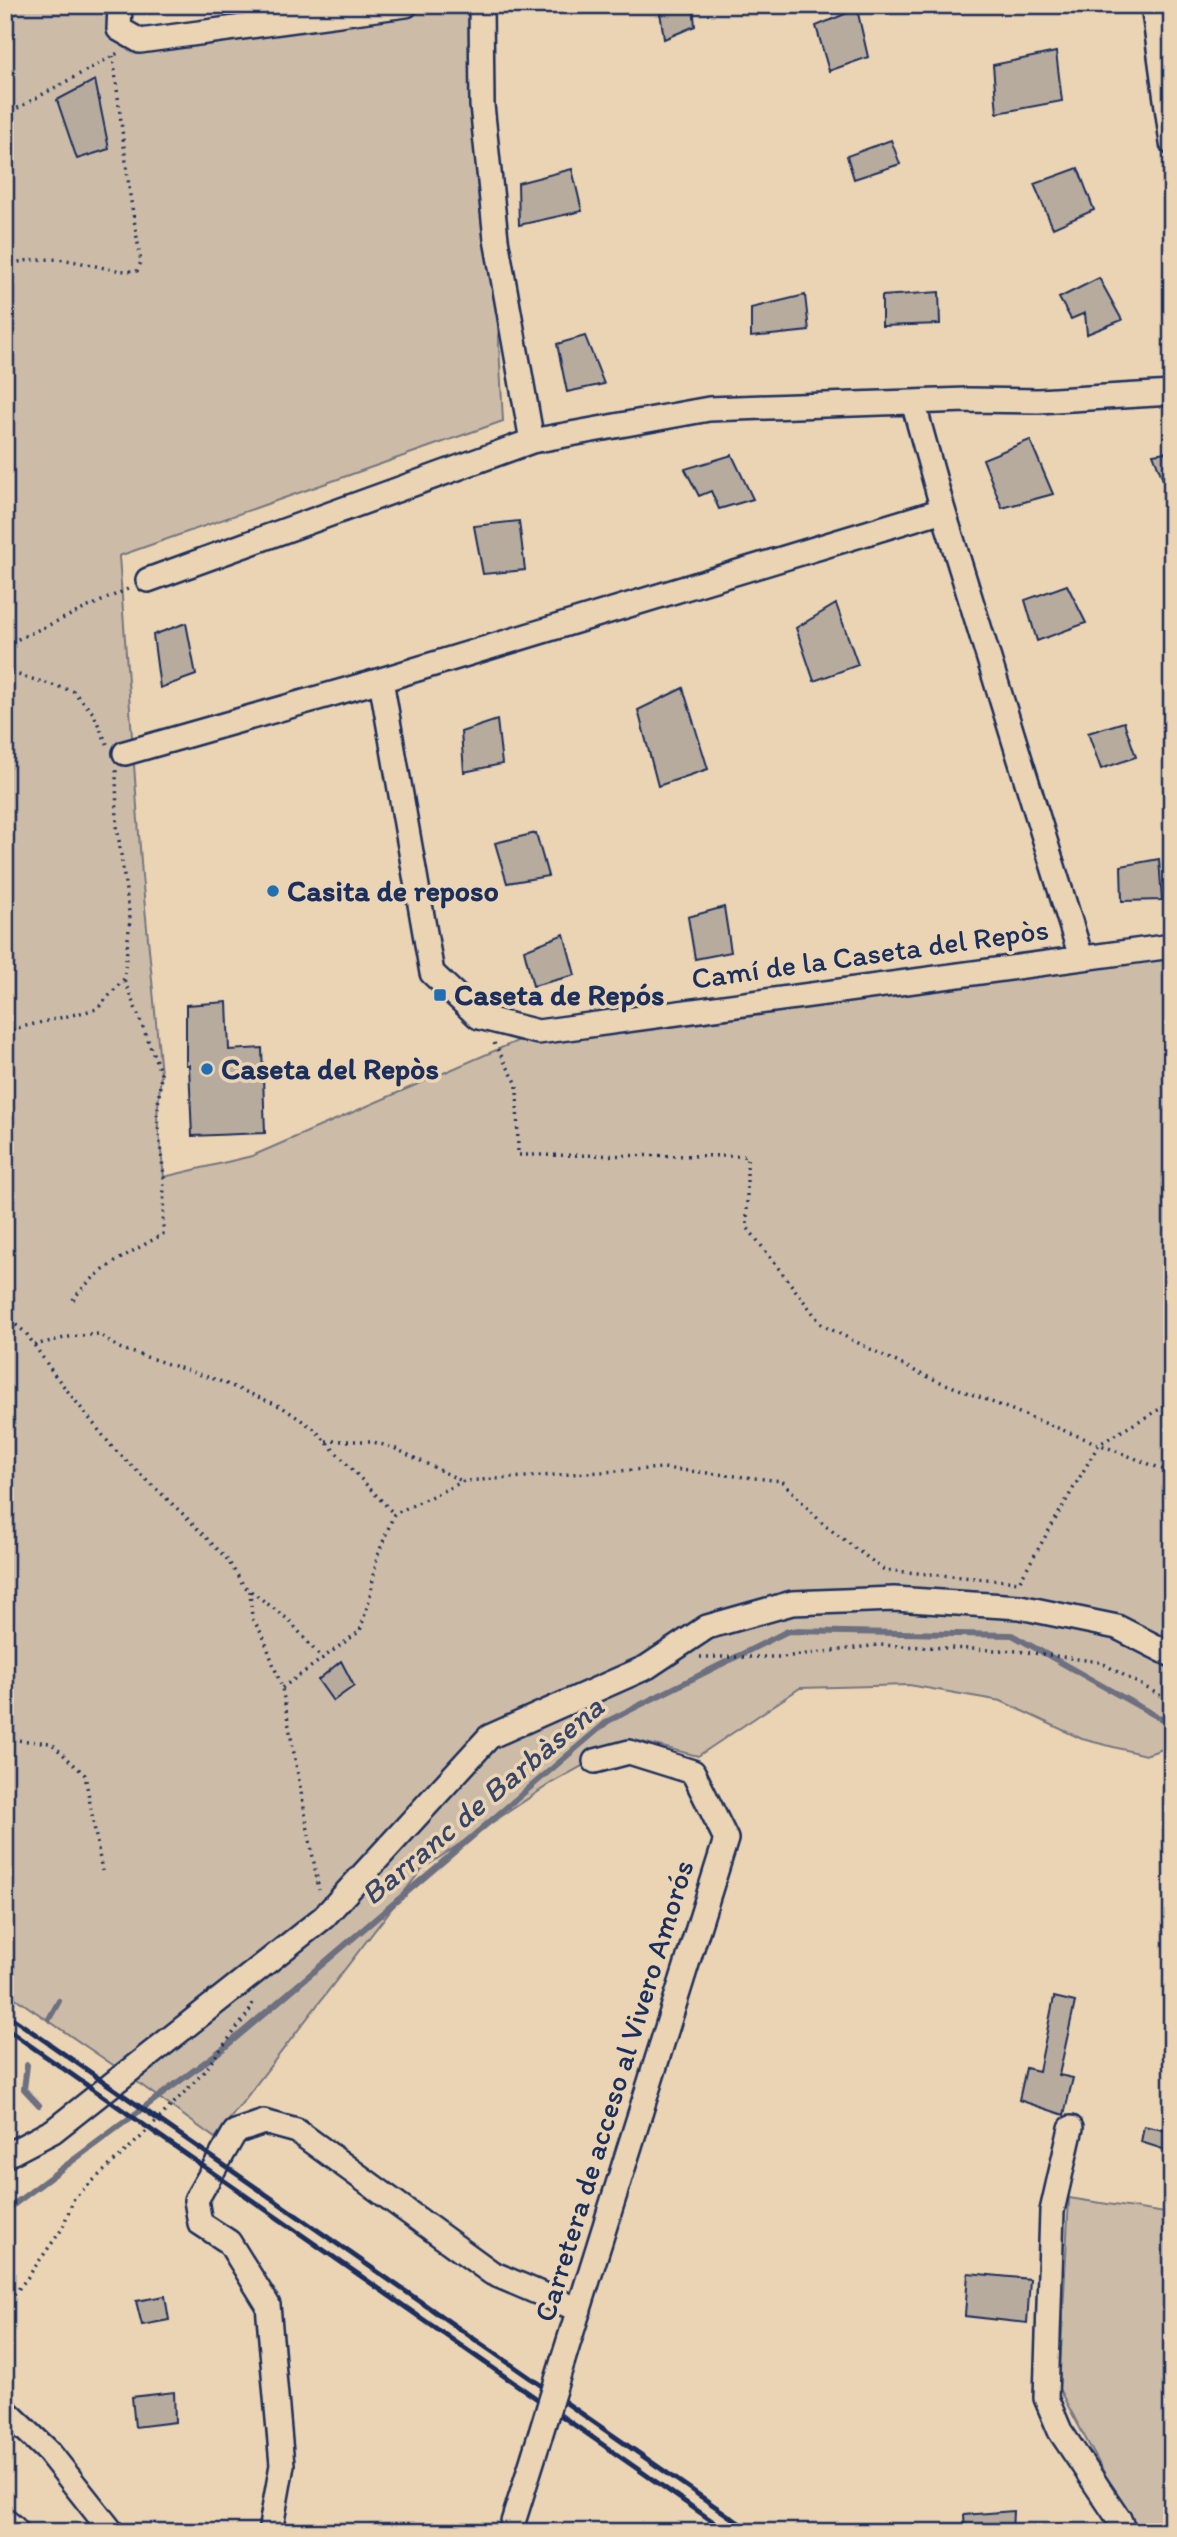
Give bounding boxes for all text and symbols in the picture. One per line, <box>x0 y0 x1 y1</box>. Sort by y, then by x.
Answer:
place label: Casita de reposo <box>287 872 499 909</box>
marker: Casita de reposo <box>265 883 281 899</box>
street label: Camí de la Caseta del Repòs <box>689 910 1051 997</box>
place label: Caseta de Repós <box>454 976 664 1013</box>
marker: Caseta de Repós <box>432 987 448 1003</box>
place label: Caseta del Repòs <box>221 1050 439 1087</box>
marker: Caseta del Repòs <box>199 1061 215 1077</box>
water label: Barranc de Barbàsena <box>353 1687 612 1913</box>
street label: Carretera de acceso al Vivero Amorós <box>526 1856 702 2326</box>

